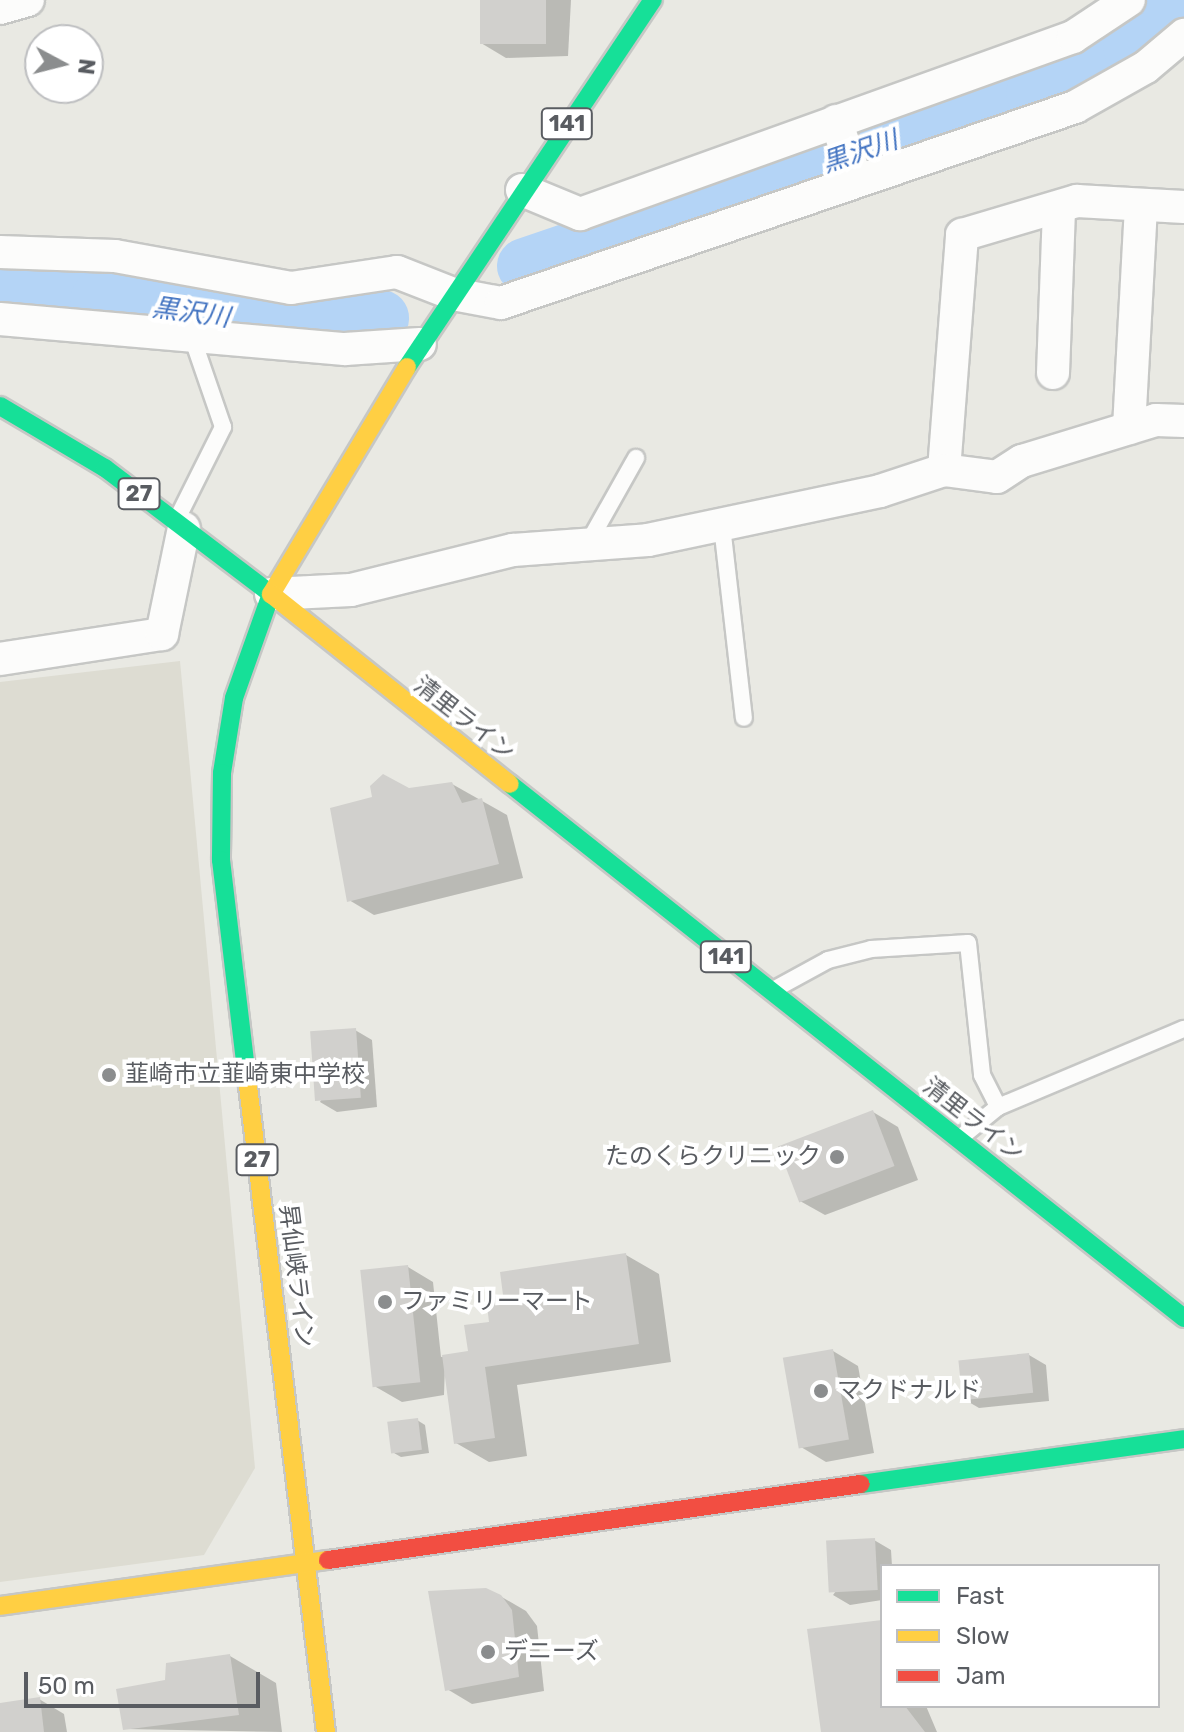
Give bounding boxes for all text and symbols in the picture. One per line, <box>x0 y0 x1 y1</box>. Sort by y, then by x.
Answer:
north arrow <box>24 24 104 104</box>
text: N <box>72 57 101 76</box>
road number: 141 <box>539 106 595 142</box>
water label: 黒沢川 <box>818 125 902 179</box>
water label: 黒沢川 <box>150 292 232 334</box>
road number: 27 <box>117 476 161 512</box>
street label: 清里ライン <box>408 671 520 767</box>
road number: 141 <box>698 939 754 975</box>
place label: 韮崎市立韮崎東中学校 <box>125 1061 365 1089</box>
marker: 韮崎市立韮崎東中学校 <box>100 1066 118 1084</box>
street label: 清里ライン <box>917 1072 1029 1168</box>
road number: 27 <box>235 1142 279 1178</box>
place label: たのくらクリニック <box>605 1143 821 1171</box>
marker: たのくらクリニック <box>828 1148 846 1166</box>
street label: 昇仙峡ライン <box>273 1203 319 1349</box>
place label: ファミリーマート <box>401 1288 593 1316</box>
marker: ファミリーマート <box>376 1293 394 1311</box>
place label: マクドナルド <box>837 1377 981 1405</box>
marker: マクドナルド <box>812 1382 830 1400</box>
legend <box>880 1564 1160 1708</box>
text: Fast <box>956 1582 1004 1610</box>
text: Slow <box>956 1622 1009 1650</box>
place label: デニーズ <box>504 1638 600 1666</box>
marker: デニーズ <box>479 1643 497 1661</box>
scale bar <box>28 1656 264 1706</box>
text: Jam <box>956 1662 1006 1690</box>
text: 50 m <box>38 1672 95 1700</box>

